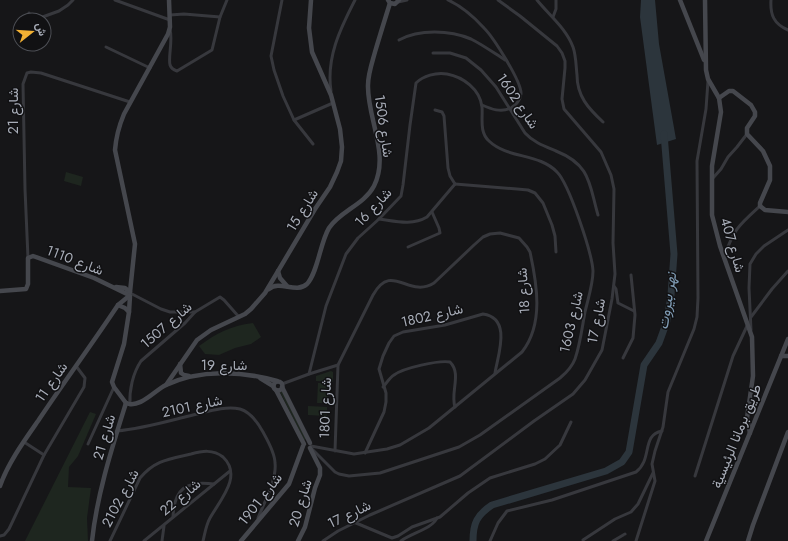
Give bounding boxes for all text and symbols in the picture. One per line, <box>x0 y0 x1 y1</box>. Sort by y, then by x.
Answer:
north arrow <box>12 12 52 52</box>
text: ش <box>32 20 51 38</box>
street label: شارع 1602 <box>491 69 544 133</box>
street label: شارع 21 <box>3 88 24 134</box>
street label: شارع 1506 <box>369 93 398 159</box>
street label: شارع 16 <box>350 183 397 232</box>
street label: شارع 15 <box>281 185 324 236</box>
street label: شارع 407 <box>715 215 750 275</box>
street label: شارع 1110 <box>43 240 106 281</box>
street label: شارع 18 <box>511 267 536 315</box>
water label: نهر بيروت <box>652 270 682 331</box>
street label: شارع 1603 <box>554 289 589 355</box>
street label: شارع 1507 <box>136 297 197 354</box>
street label: شارع 17 <box>582 297 611 346</box>
street label: شارع 1802 <box>399 298 465 333</box>
street label: شارع 19 <box>201 355 247 376</box>
street label: شارع 11 <box>30 358 73 407</box>
street label: شارع 1801 <box>314 377 337 439</box>
street label: طريق برمانا الرئيسية <box>706 381 766 491</box>
street label: شارع 2101 <box>160 390 224 423</box>
street label: شارع 21 <box>88 412 121 463</box>
street label: شارع 2102 <box>96 465 145 531</box>
street label: شارع 1901 <box>233 469 288 530</box>
street label: شارع 22 <box>155 474 206 521</box>
street label: شارع 20 <box>283 477 318 530</box>
street label: شارع 17 <box>324 495 375 534</box>

